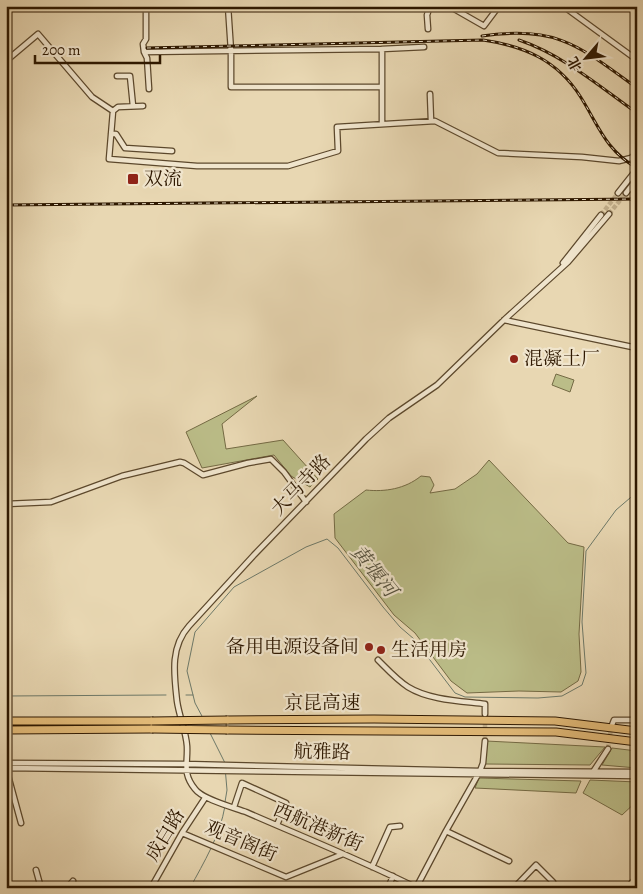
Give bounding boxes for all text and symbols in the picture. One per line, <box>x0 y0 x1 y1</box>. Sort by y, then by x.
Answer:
scale bar <box>35 32 160 64</box>
north arrow <box>560 32 610 82</box>
text: 200 m <box>42 40 81 60</box>
text: 北 <box>563 53 587 75</box>
place label: 双流 <box>144 166 182 192</box>
marker: 双流 <box>126 172 140 186</box>
place label: 混凝土厂 <box>524 346 600 372</box>
marker: 混凝土厂 <box>508 353 520 365</box>
street label: 大马寺路 <box>265 449 337 521</box>
water label: 黄堰河 <box>345 539 405 605</box>
place label: 备用电源设备间 <box>226 634 359 660</box>
place label: 生活用房 <box>391 637 467 663</box>
marker: 备用电源设备间 <box>363 641 375 653</box>
marker: 生活用房 <box>375 644 387 656</box>
street label: 京昆高速 <box>284 690 360 716</box>
street label: 航雅路 <box>293 739 351 765</box>
street label: 西航港新街 <box>269 796 367 858</box>
street label: 成白路 <box>139 804 191 866</box>
street label: 观音阁街 <box>201 814 281 868</box>

